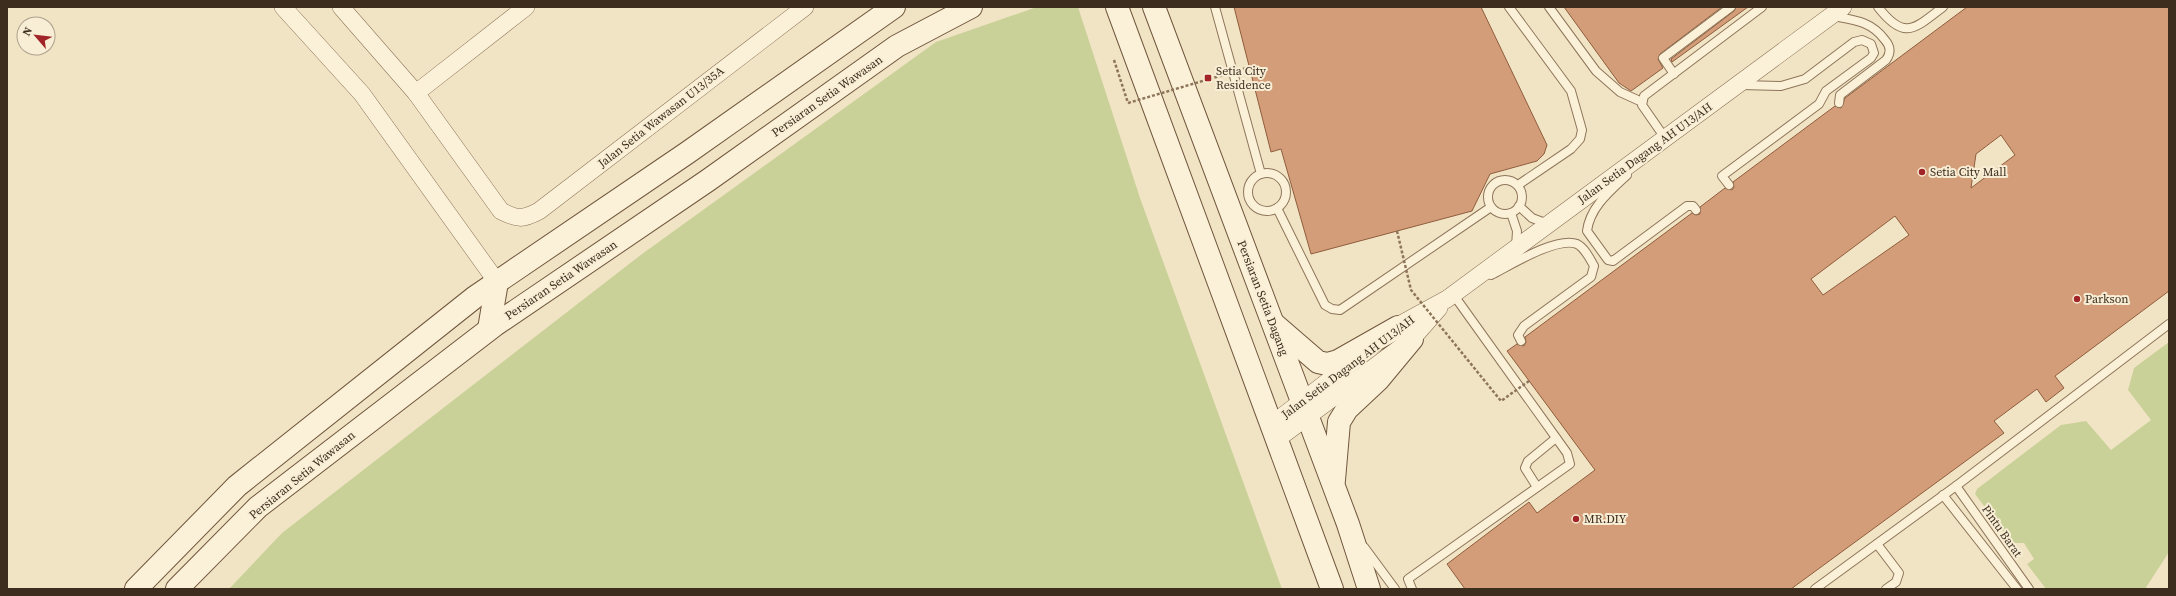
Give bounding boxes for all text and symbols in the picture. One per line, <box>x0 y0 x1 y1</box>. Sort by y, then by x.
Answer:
north arrow <box>16 16 56 56</box>
text: N <box>19 24 36 39</box>
street label: Persiaran Setia Wawasan <box>768 52 886 140</box>
street label: Jalan Setia Wawasan U13/35A <box>594 63 727 172</box>
place label: Setia City Residence <box>1216 63 1271 93</box>
marker: Setia City Residence <box>1203 73 1213 83</box>
street label: Jalan Setia Dagang AH U13/AH <box>1574 99 1715 208</box>
place label: Setia City Mall <box>1930 164 2007 180</box>
marker: Setia City Mall <box>1917 167 1927 177</box>
street label: Persiaran Setia Wawasan <box>502 236 620 324</box>
street label: Persiaran Setia Dagang <box>1234 238 1292 358</box>
place label: Parkson <box>2085 291 2129 307</box>
marker: Parkson <box>2072 294 2082 304</box>
street label: Jalan Setia Dagang AH U13/AH <box>1277 312 1418 423</box>
street label: Persiaran Setia Wawasan <box>246 427 358 523</box>
street label: Pintu Barat <box>1978 502 2026 560</box>
place label: MR.DIY <box>1584 511 1627 527</box>
marker: MR.DIY <box>1571 514 1581 524</box>

